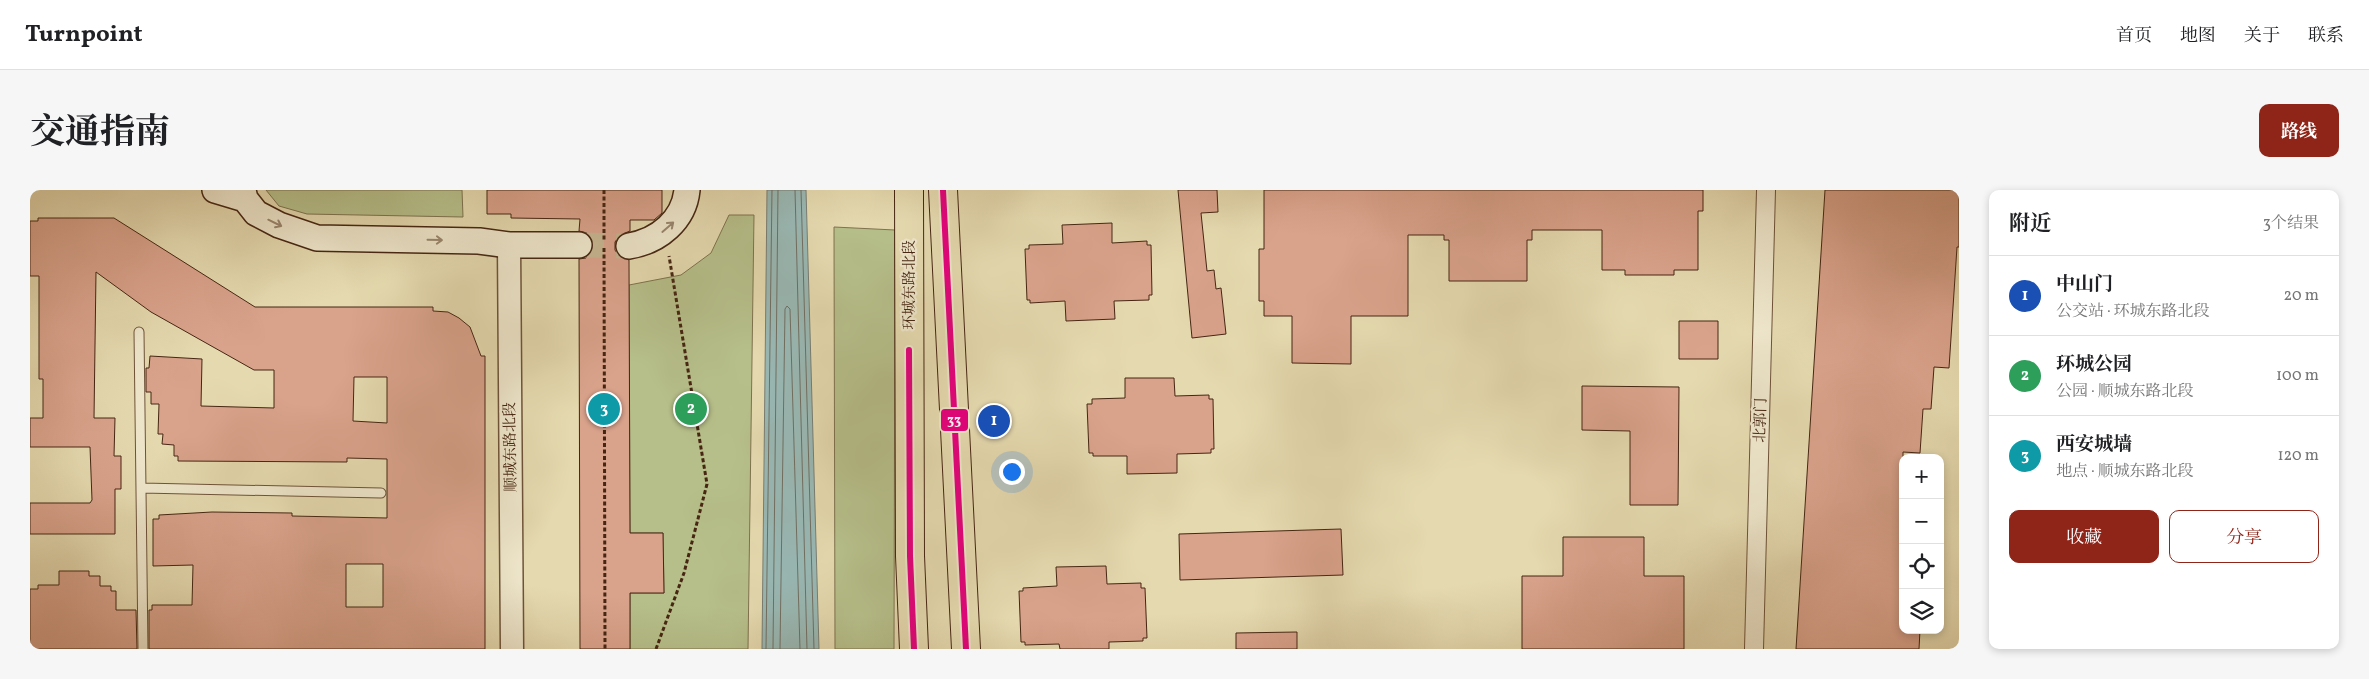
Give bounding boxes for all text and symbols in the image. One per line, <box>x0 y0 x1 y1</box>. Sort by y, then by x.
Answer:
text: Turnpoint <box>25 18 143 52</box>
text: 首页 <box>2116 24 2152 49</box>
text: 地图 <box>2180 24 2216 49</box>
text: 关于 <box>2244 24 2280 49</box>
text: 联系 <box>2308 24 2344 49</box>
button: 路线 <box>2259 104 2339 157</box>
text: 交通指南 <box>30 110 170 158</box>
text: 附近 <box>2009 210 2051 239</box>
text: 3个结果 <box>2263 213 2319 235</box>
one-way arrow <box>268 218 283 228</box>
one-way arrow <box>662 222 675 233</box>
one-way arrow <box>426 235 443 245</box>
street label: 环城东路北段 <box>900 240 921 330</box>
text: 中山门 <box>2056 272 2113 298</box>
text: 1 <box>2022 285 2028 307</box>
text: 20 m <box>2284 285 2319 307</box>
text: 公交站 · 环城东路北段 <box>2056 301 2210 323</box>
text: 环城公园 <box>2056 352 2132 378</box>
text: 2 <box>2021 365 2029 387</box>
text: 100 m <box>2276 365 2319 387</box>
text: 公园 · 顺城东路北段 <box>2056 381 2194 403</box>
pin: 3 <box>588 390 620 428</box>
pin: 2 <box>675 390 707 428</box>
street label: 北郭门 <box>1750 397 1773 443</box>
street label: 顺城东路北段 <box>500 402 523 492</box>
pin: 1 <box>978 402 1010 440</box>
line badge: 33 <box>940 408 969 432</box>
text: 33 <box>947 411 961 430</box>
text: 西安城墙 <box>2056 432 2132 458</box>
text: 3 <box>2021 445 2029 467</box>
text: 120 m <box>2277 445 2319 467</box>
map controls <box>1899 454 1944 634</box>
button: + <box>1899 454 1944 499</box>
your location <box>999 459 1025 485</box>
text: 地点 · 顺城东路北段 <box>2056 461 2194 483</box>
button: − <box>1899 499 1944 544</box>
button: 收藏 <box>2009 510 2159 563</box>
button: 分享 <box>2169 510 2319 563</box>
button: locate <box>1899 544 1944 589</box>
button: layers <box>1899 589 1944 634</box>

